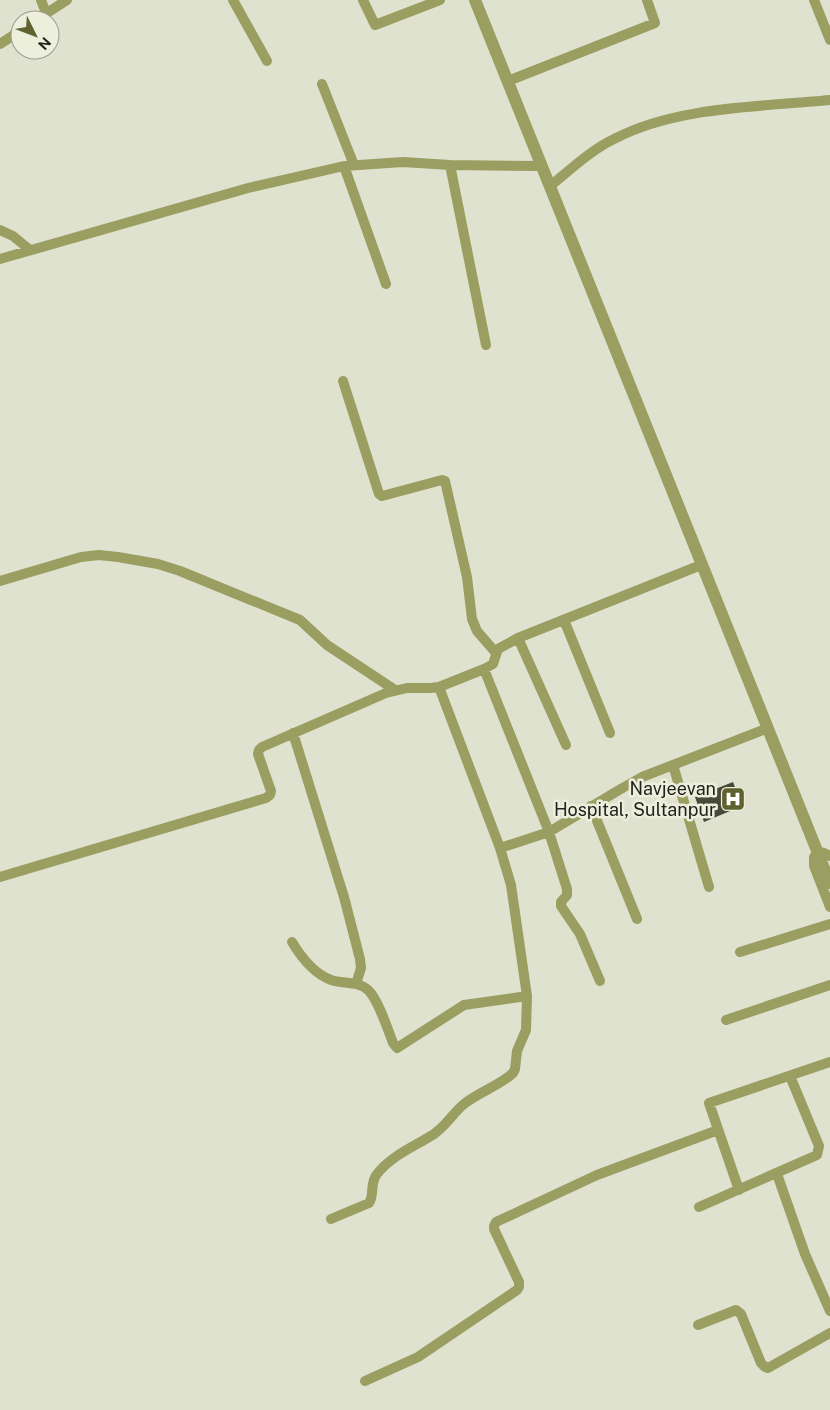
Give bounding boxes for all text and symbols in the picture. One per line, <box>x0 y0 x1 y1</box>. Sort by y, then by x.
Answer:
north arrow <box>10 10 60 60</box>
text: N <box>35 34 54 53</box>
place label: Navjeevan Hospital, Sultanpur <box>554 778 716 820</box>
hospital icon: Navjeevan Hospital, Sultanpur <box>720 786 746 812</box>

